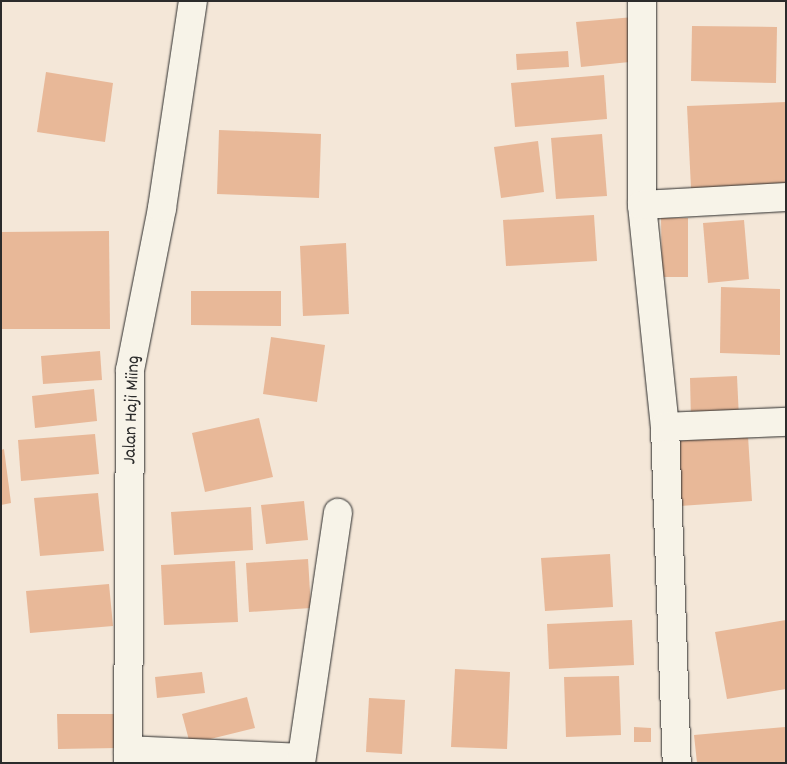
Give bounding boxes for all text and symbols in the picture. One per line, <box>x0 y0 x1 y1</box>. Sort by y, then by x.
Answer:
street label: Jalan Haji Miing <box>120 355 146 465</box>

